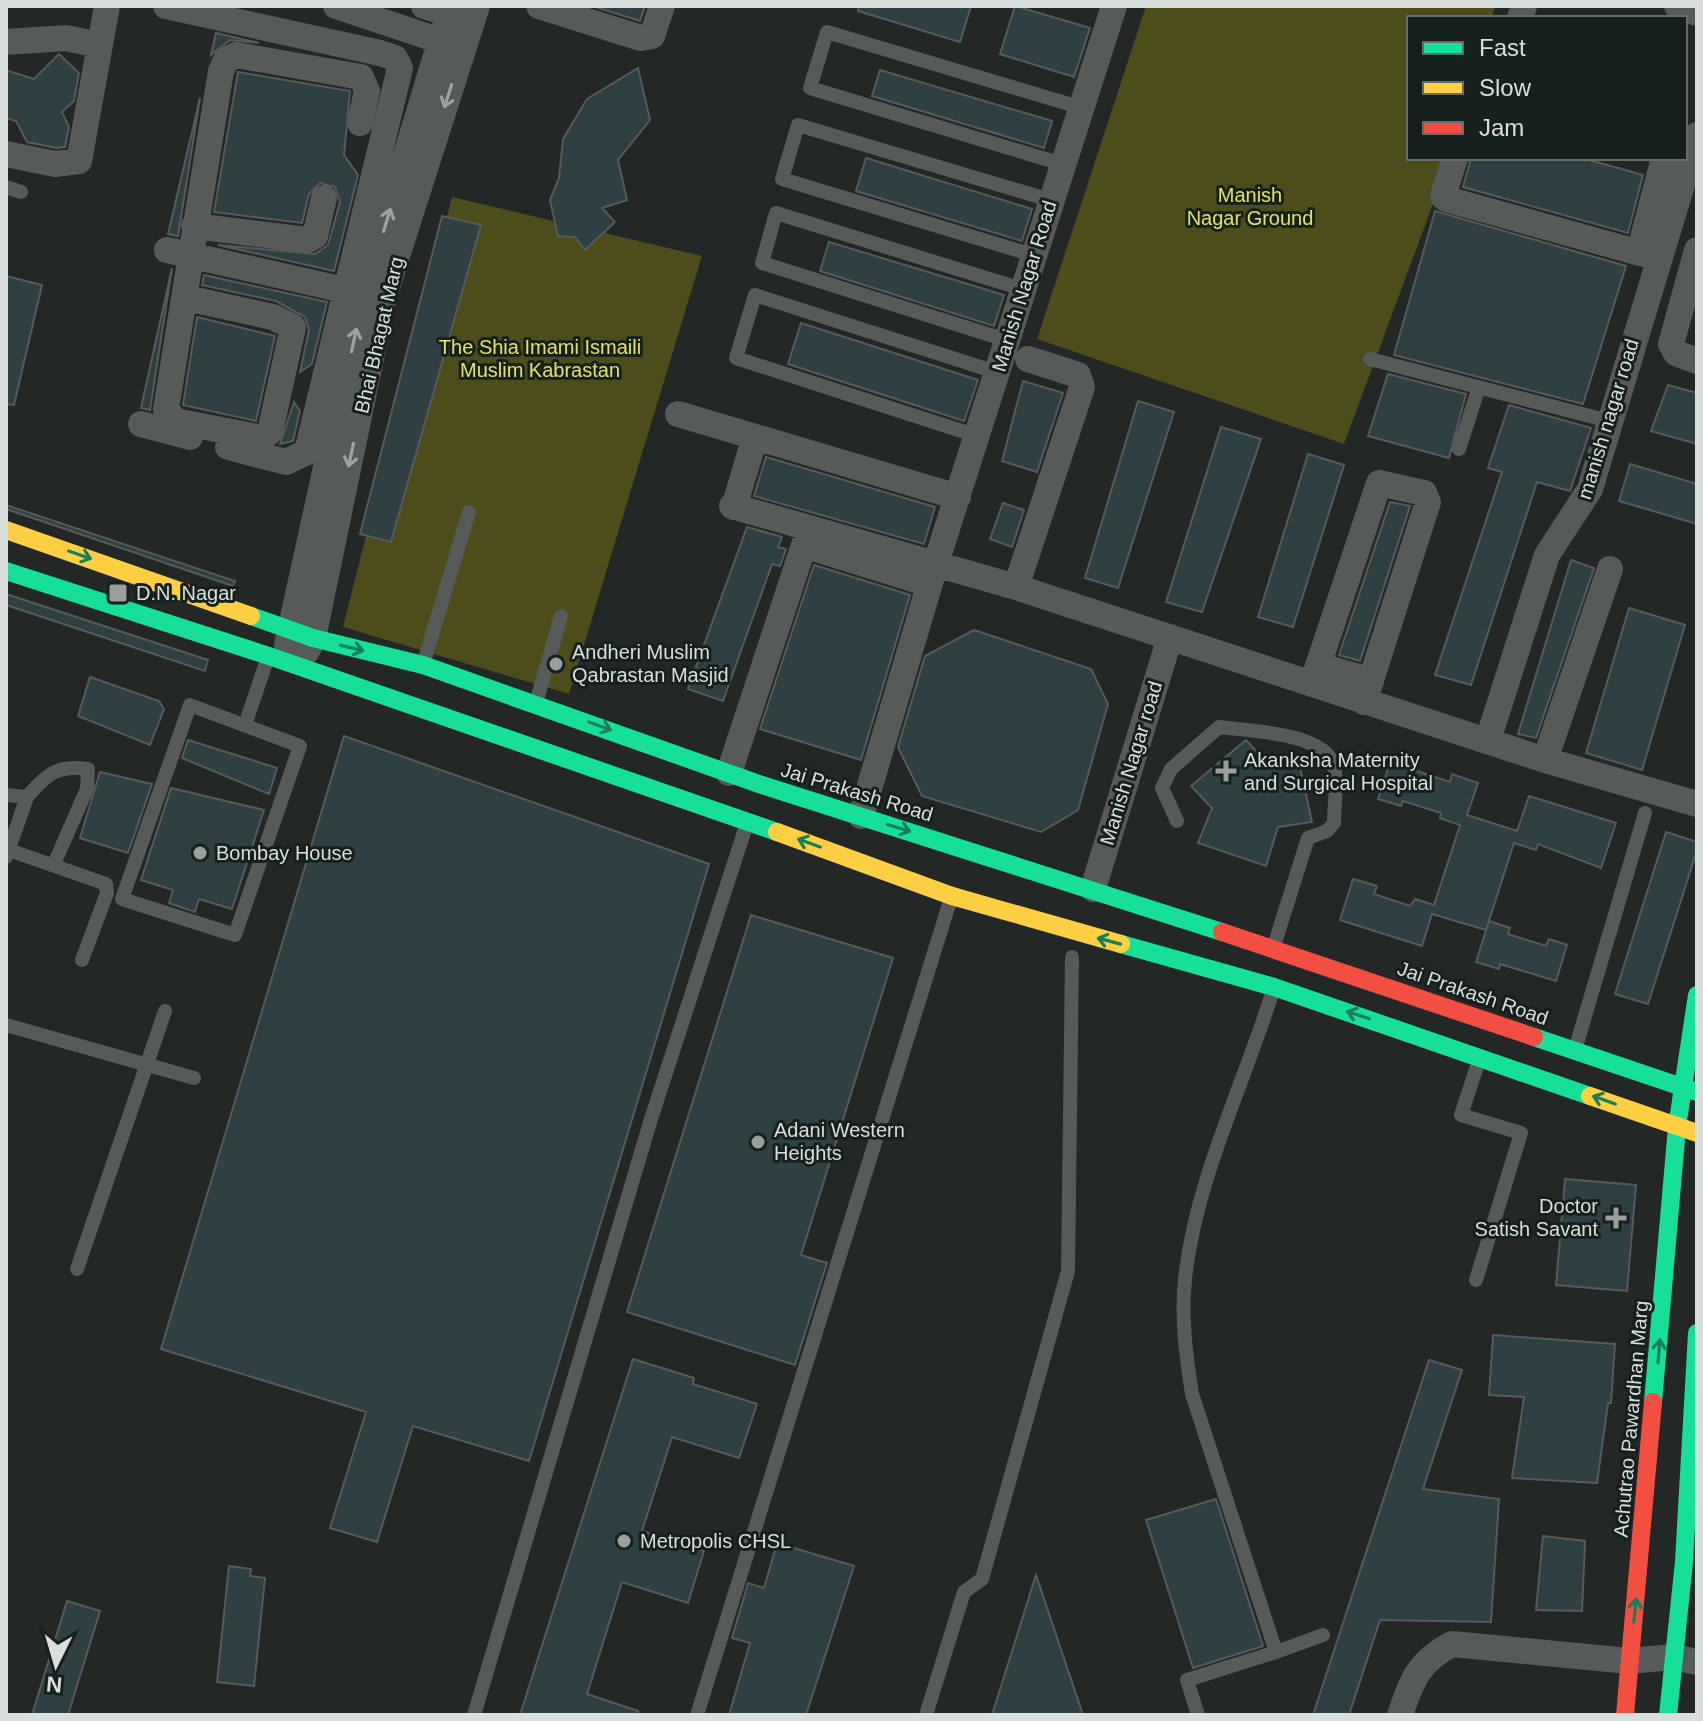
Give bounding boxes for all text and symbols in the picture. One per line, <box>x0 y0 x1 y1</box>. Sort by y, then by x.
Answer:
legend <box>1407 16 1687 160</box>
text: Fast <box>1479 34 1526 61</box>
text: Slow <box>1479 74 1532 101</box>
one-way arrow <box>440 83 455 109</box>
text: Jam <box>1479 114 1524 141</box>
park label: Manish Nagar Ground <box>1187 184 1313 229</box>
street label: Manish Nagar Road <box>987 198 1061 374</box>
one-way arrow <box>380 207 395 233</box>
street label: Bhai Bhagat Marg <box>350 255 408 415</box>
one-way arrow <box>347 327 362 353</box>
park label: The Shia Imami Ismaili Muslim Kabrastan <box>439 336 641 381</box>
street label: manish nagar road <box>1573 336 1643 502</box>
one-way arrow <box>343 442 358 467</box>
one-way arrow <box>67 549 92 564</box>
marker: D.N. Nagar <box>107 582 129 604</box>
place label: D.N. Nagar <box>136 582 236 604</box>
one-way arrow <box>339 641 365 656</box>
place label: Andheri Muslim Qabrastan Masjid <box>572 641 729 686</box>
marker: Andheri Muslim Qabrastan Masjid <box>547 655 565 673</box>
street label: Manish Nagar road <box>1096 678 1166 848</box>
one-way arrow <box>587 720 612 735</box>
place label: Akanksha Maternity and Surgical Hospital <box>1244 749 1433 794</box>
street label: Jai Prakash Road <box>778 758 936 826</box>
marker: Akanksha Maternity and Surgical Hospital <box>1215 760 1237 782</box>
one-way arrow <box>886 822 911 837</box>
one-way arrow <box>797 835 822 849</box>
place label: Bombay House <box>216 842 353 864</box>
marker: Bombay House <box>191 844 209 862</box>
one-way arrow <box>1097 933 1123 948</box>
street label: Jai Prakash Road <box>1395 957 1551 1029</box>
one-way arrow <box>1346 1007 1372 1022</box>
one-way arrow <box>1592 1092 1617 1107</box>
place label: Adani Western Heights <box>774 1119 905 1164</box>
marker: Adani Western Heights <box>749 1133 767 1151</box>
place label: Doctor Satish Savant <box>1475 1195 1598 1240</box>
marker: Doctor Satish Savant <box>1605 1207 1627 1229</box>
street label: Achutrao Pawardhan Marg <box>1610 1300 1652 1538</box>
one-way arrow <box>1652 1338 1667 1365</box>
place label: Metropolis CHSL <box>640 1530 791 1552</box>
marker: Metropolis CHSL <box>615 1532 633 1550</box>
one-way arrow <box>1628 1597 1643 1623</box>
north arrow <box>16 1625 96 1705</box>
text: N <box>45 1671 63 1698</box>

